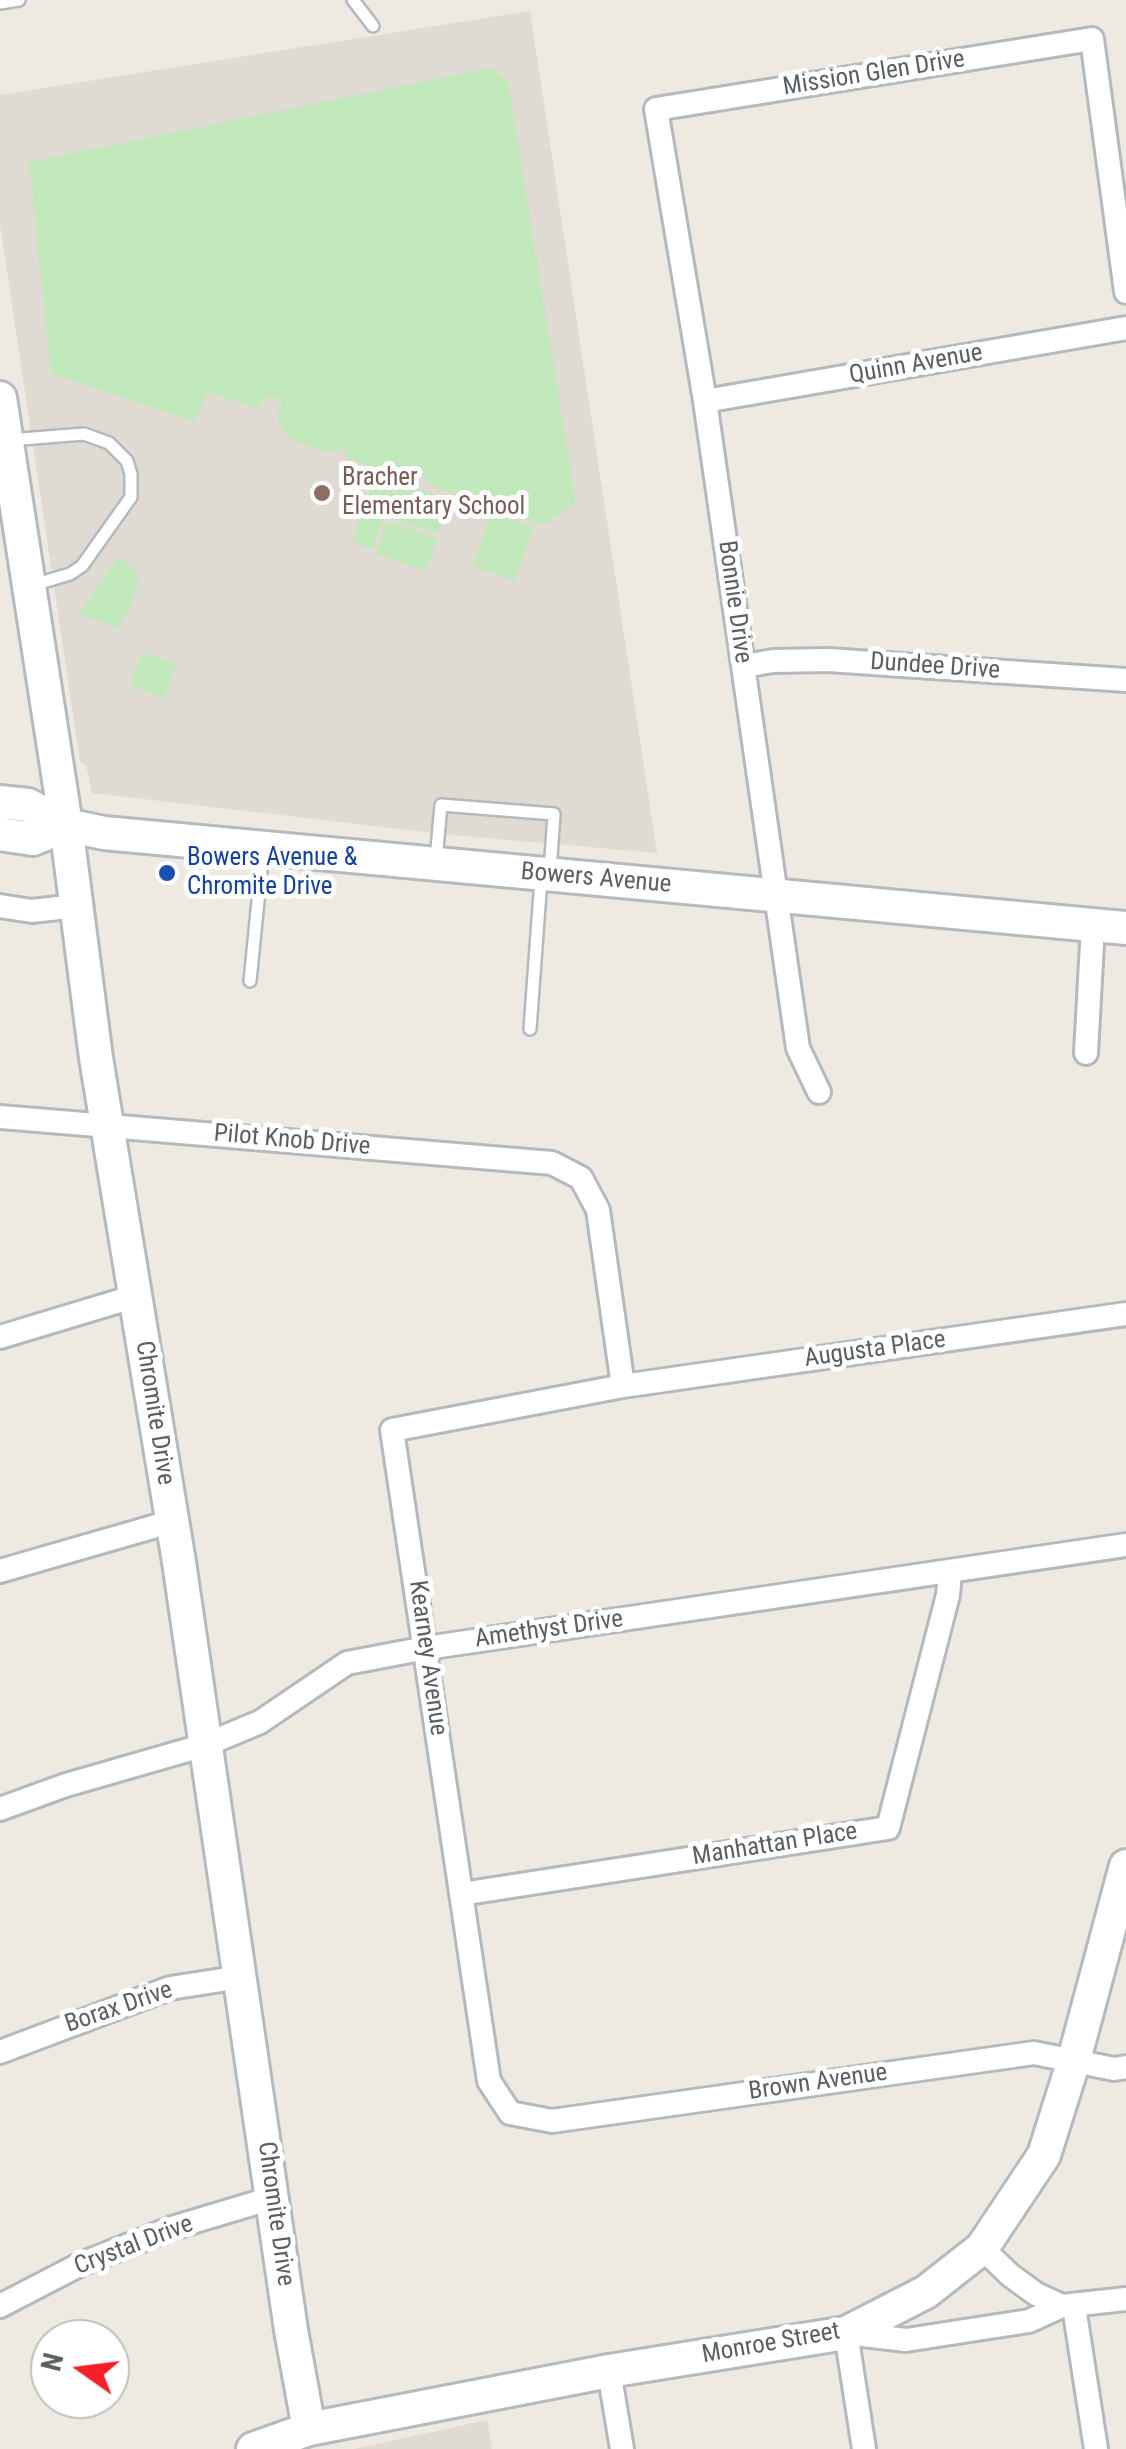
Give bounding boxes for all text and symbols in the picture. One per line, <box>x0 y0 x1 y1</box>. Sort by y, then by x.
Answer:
street label: Mission Glen Drive <box>781 45 967 103</box>
street label: Quinn Avenue <box>847 339 985 391</box>
place label: Bracher Elementary School <box>342 464 525 523</box>
marker: Bracher Elementary School <box>311 482 333 504</box>
street label: Bonnie Drive <box>711 539 757 665</box>
street label: Dundee Drive <box>869 648 1001 686</box>
place label: Bowers Avenue & Chromite Drive <box>187 844 357 903</box>
street label: Bowers Avenue <box>520 857 672 901</box>
marker: Bowers Avenue & Chromite Drive <box>156 862 178 884</box>
street label: Pilot Knob Drive <box>213 1119 371 1163</box>
street label: Augusta Place <box>803 1325 947 1375</box>
street label: Chromite Drive <box>128 1339 180 1487</box>
street label: Kearney Avenue <box>401 1578 453 1738</box>
street label: Amethyst Drive <box>473 1605 625 1655</box>
street label: Manhattan Place <box>690 1817 860 1873</box>
street label: Borax Drive <box>61 1976 177 2040</box>
street label: Brown Avenue <box>747 2058 889 2108</box>
street label: Chromite Drive <box>250 2140 300 2288</box>
street label: Crystal Drive <box>70 2210 198 2282</box>
street label: Monroe Street <box>700 2317 842 2371</box>
north arrow <box>30 2319 130 2419</box>
text: N <box>34 2350 70 2374</box>

